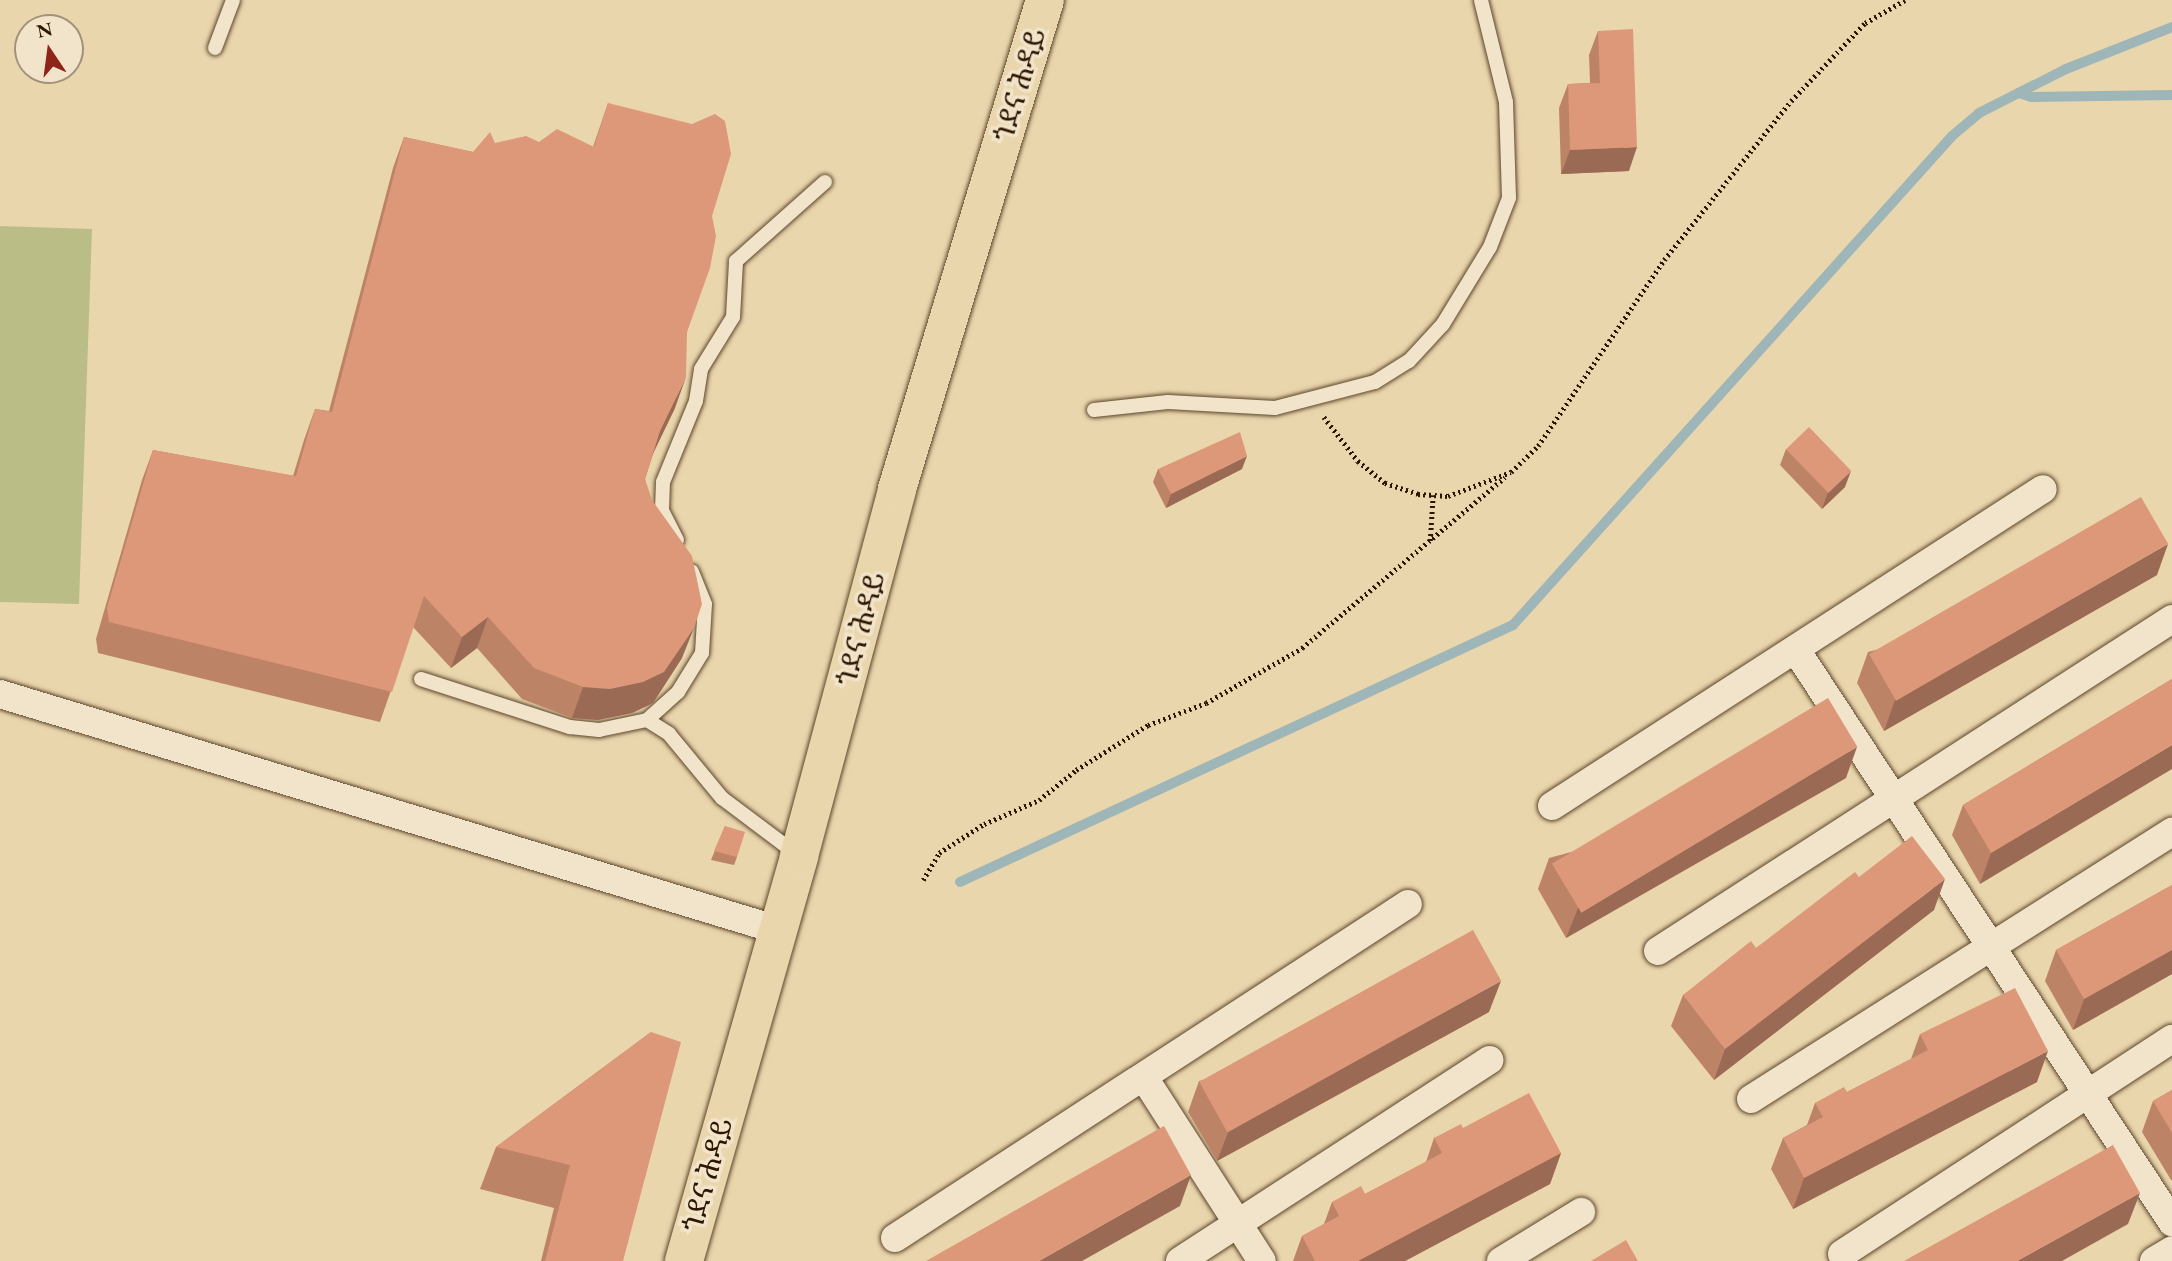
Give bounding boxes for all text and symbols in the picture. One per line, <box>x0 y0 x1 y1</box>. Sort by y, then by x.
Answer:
north arrow <box>14 14 84 84</box>
text: N <box>34 16 55 44</box>
street label: ጎደና ሕዳይ <box>986 25 1052 145</box>
street label: ጎደና ሕዳይ <box>829 569 891 689</box>
street label: ጎደና ሕዳይ <box>675 1115 739 1235</box>

